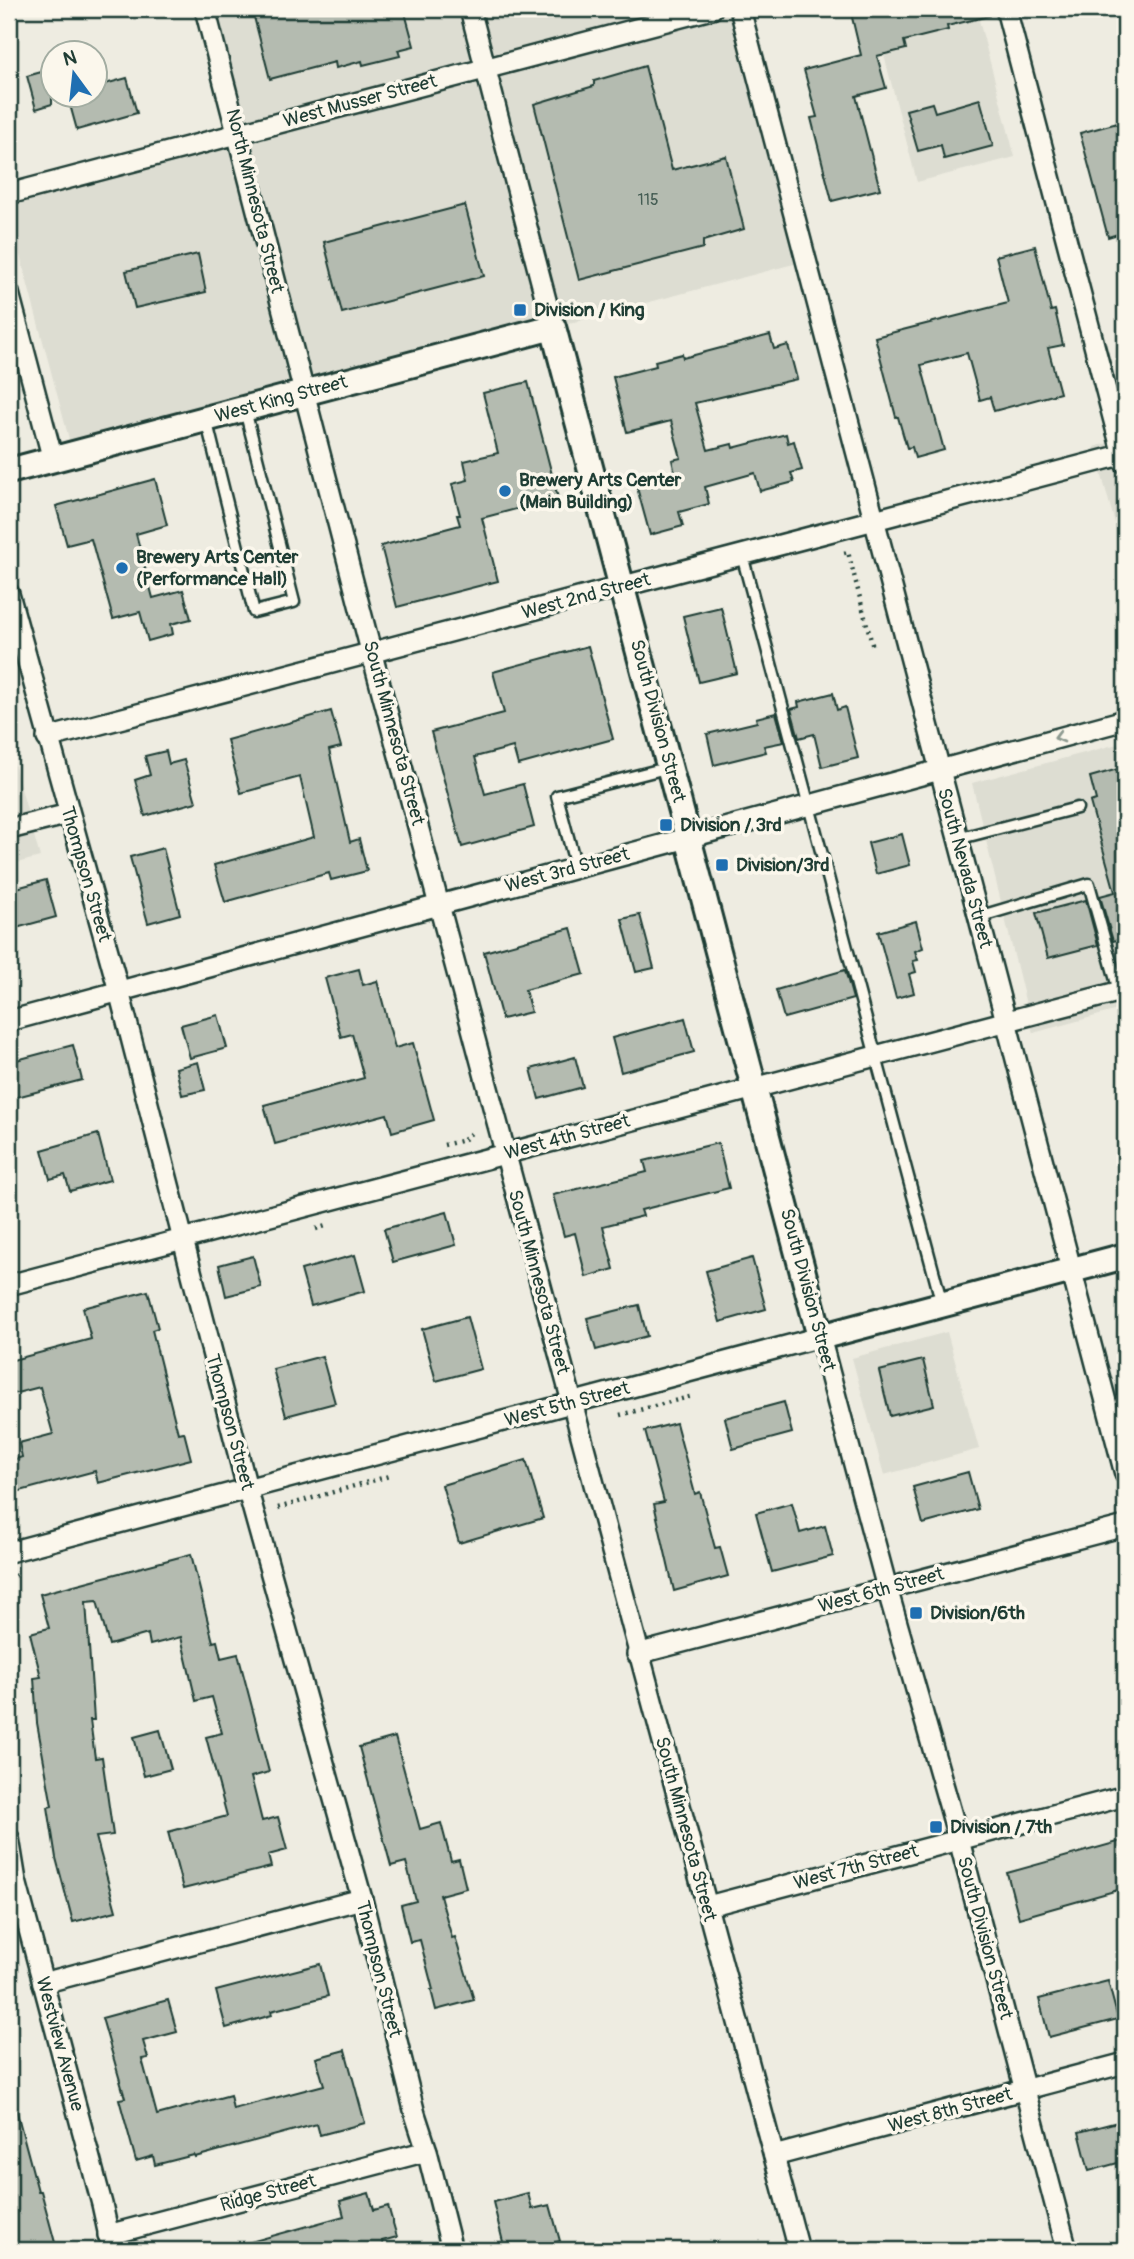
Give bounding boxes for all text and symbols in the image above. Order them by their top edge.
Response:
north arrow [38,38,108,108]
text: N [61,45,79,72]
street label: West Musser Street [281,69,440,133]
street label: North Minnesota Street [220,106,290,296]
house number: 115 [637,190,659,210]
place label: Division / King [534,298,645,322]
marker: Division / King [512,302,528,318]
street label: West King Street [212,370,350,428]
place label: Brewery Arts Center (Main Building) [519,468,681,514]
marker: Brewery Arts Center (Main Building) [497,483,513,499]
place label: Brewery Arts Center (Performance Hall) [136,545,298,591]
marker: Brewery Arts Center (Performance Hall) [114,560,130,576]
street label: West 2nd Street [519,567,653,625]
street label: South Division Street [625,637,691,805]
street label: South Minnesota Street [358,638,430,828]
one-way arrow [1053,729,1065,744]
street label: South Nevada Street [932,785,998,951]
street label: Thompson Street [55,803,117,945]
place label: Division / 3rd [680,813,782,837]
marker: Division / 3rd [658,817,674,833]
street label: West 3rd Street [502,842,632,898]
place label: Division/3rd [736,853,830,877]
marker: Division/3rd [714,857,730,873]
street label: West 4th Street [502,1109,633,1165]
street label: South Minnesota Street [503,1187,575,1377]
street label: South Division Street [775,1206,841,1374]
street label: Thompson Street [200,1351,260,1493]
street label: West 5th Street [502,1376,632,1432]
street label: West 6th Street [816,1562,947,1618]
place label: Division/6th [930,1601,1025,1625]
marker: Division/6th [908,1605,924,1621]
street label: South Minnesota Street [650,1734,722,1924]
place label: Division / 7th [950,1815,1052,1839]
marker: Division / 7th [928,1819,944,1835]
street label: West 7th Street [791,1839,921,1895]
street label: South Division Street [952,1854,1018,2022]
street label: Thompson Street [350,1898,408,2040]
street label: Westview Avenue [30,1974,90,2115]
street label: West 8th Street [885,2082,1015,2138]
street label: Ridge Street [217,2169,319,2217]

